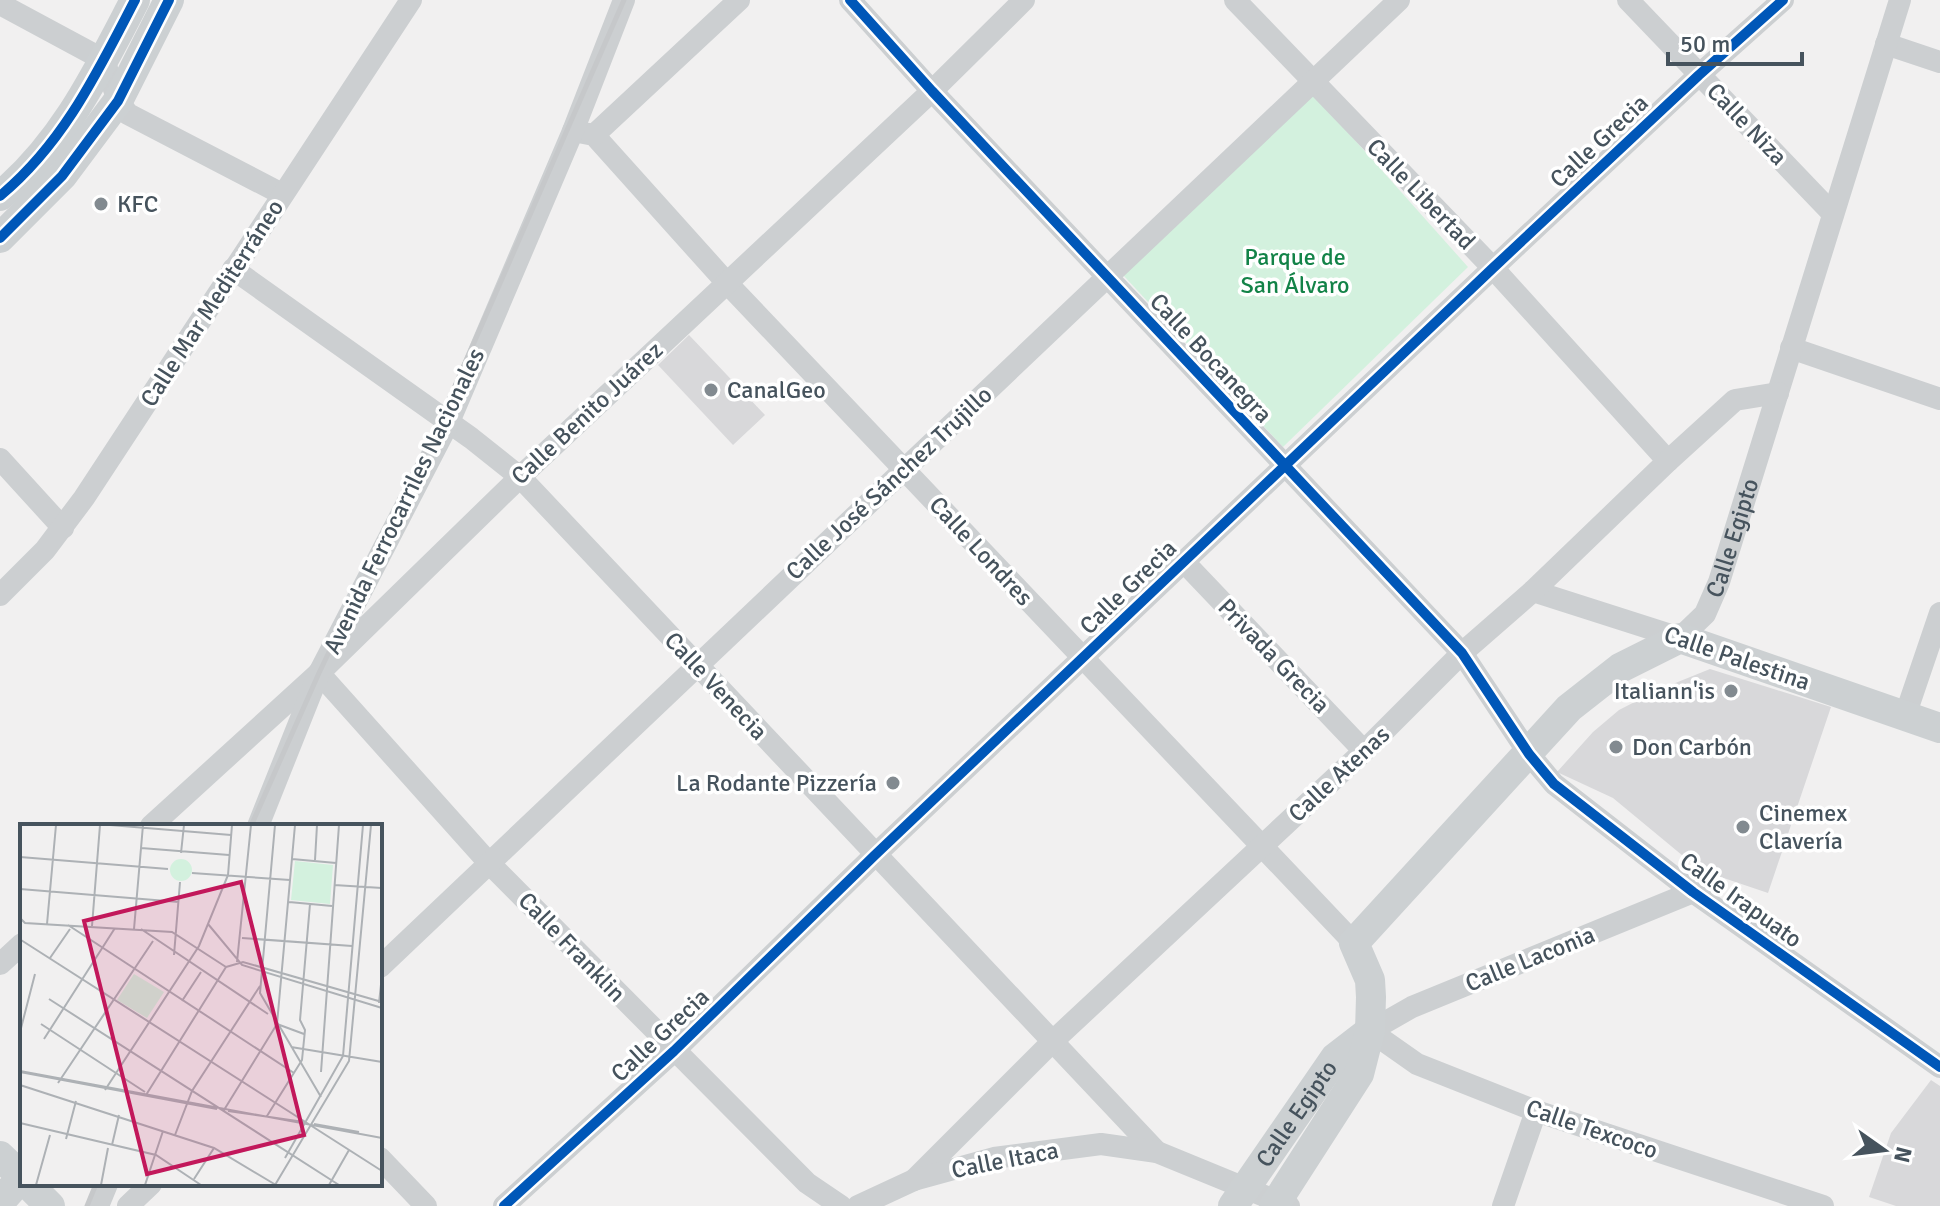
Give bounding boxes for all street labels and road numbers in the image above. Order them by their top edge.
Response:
street label: Calle Niza [1700,77,1794,171]
street label: Calle Grecia [1544,88,1654,194]
street label: Calle Libertad [1360,132,1482,256]
street label: Calle Mar Mediterráneo [134,194,290,412]
street label: Calle Bocanegra [1143,287,1279,429]
street label: Calle Benito Juárez [505,335,669,491]
street label: Avenida Ferrocarriles Nacionales [317,343,491,659]
street label: Calle José Sánchez Trujillo [780,380,998,586]
street label: Calle Egipto [1699,475,1765,602]
street label: Calle Londres [923,490,1039,612]
street label: Calle Grecia [1073,533,1183,641]
street label: Privada Grecia [1212,592,1336,720]
street label: Calle Palestina [1660,619,1814,697]
street label: Calle Venecia [658,626,774,746]
street label: Calle Atenas [1282,720,1396,828]
street label: Calle Irapuato [1674,846,1808,954]
street label: Calle Franklin [512,886,632,1008]
street label: Calle Laconia [1461,919,1599,999]
street label: Calle Grecia [605,982,715,1088]
street label: Calle Egipto [1249,1055,1344,1173]
street label: Calle Texcoco [1522,1092,1662,1166]
street label: Calle Itaca [949,1135,1061,1185]

